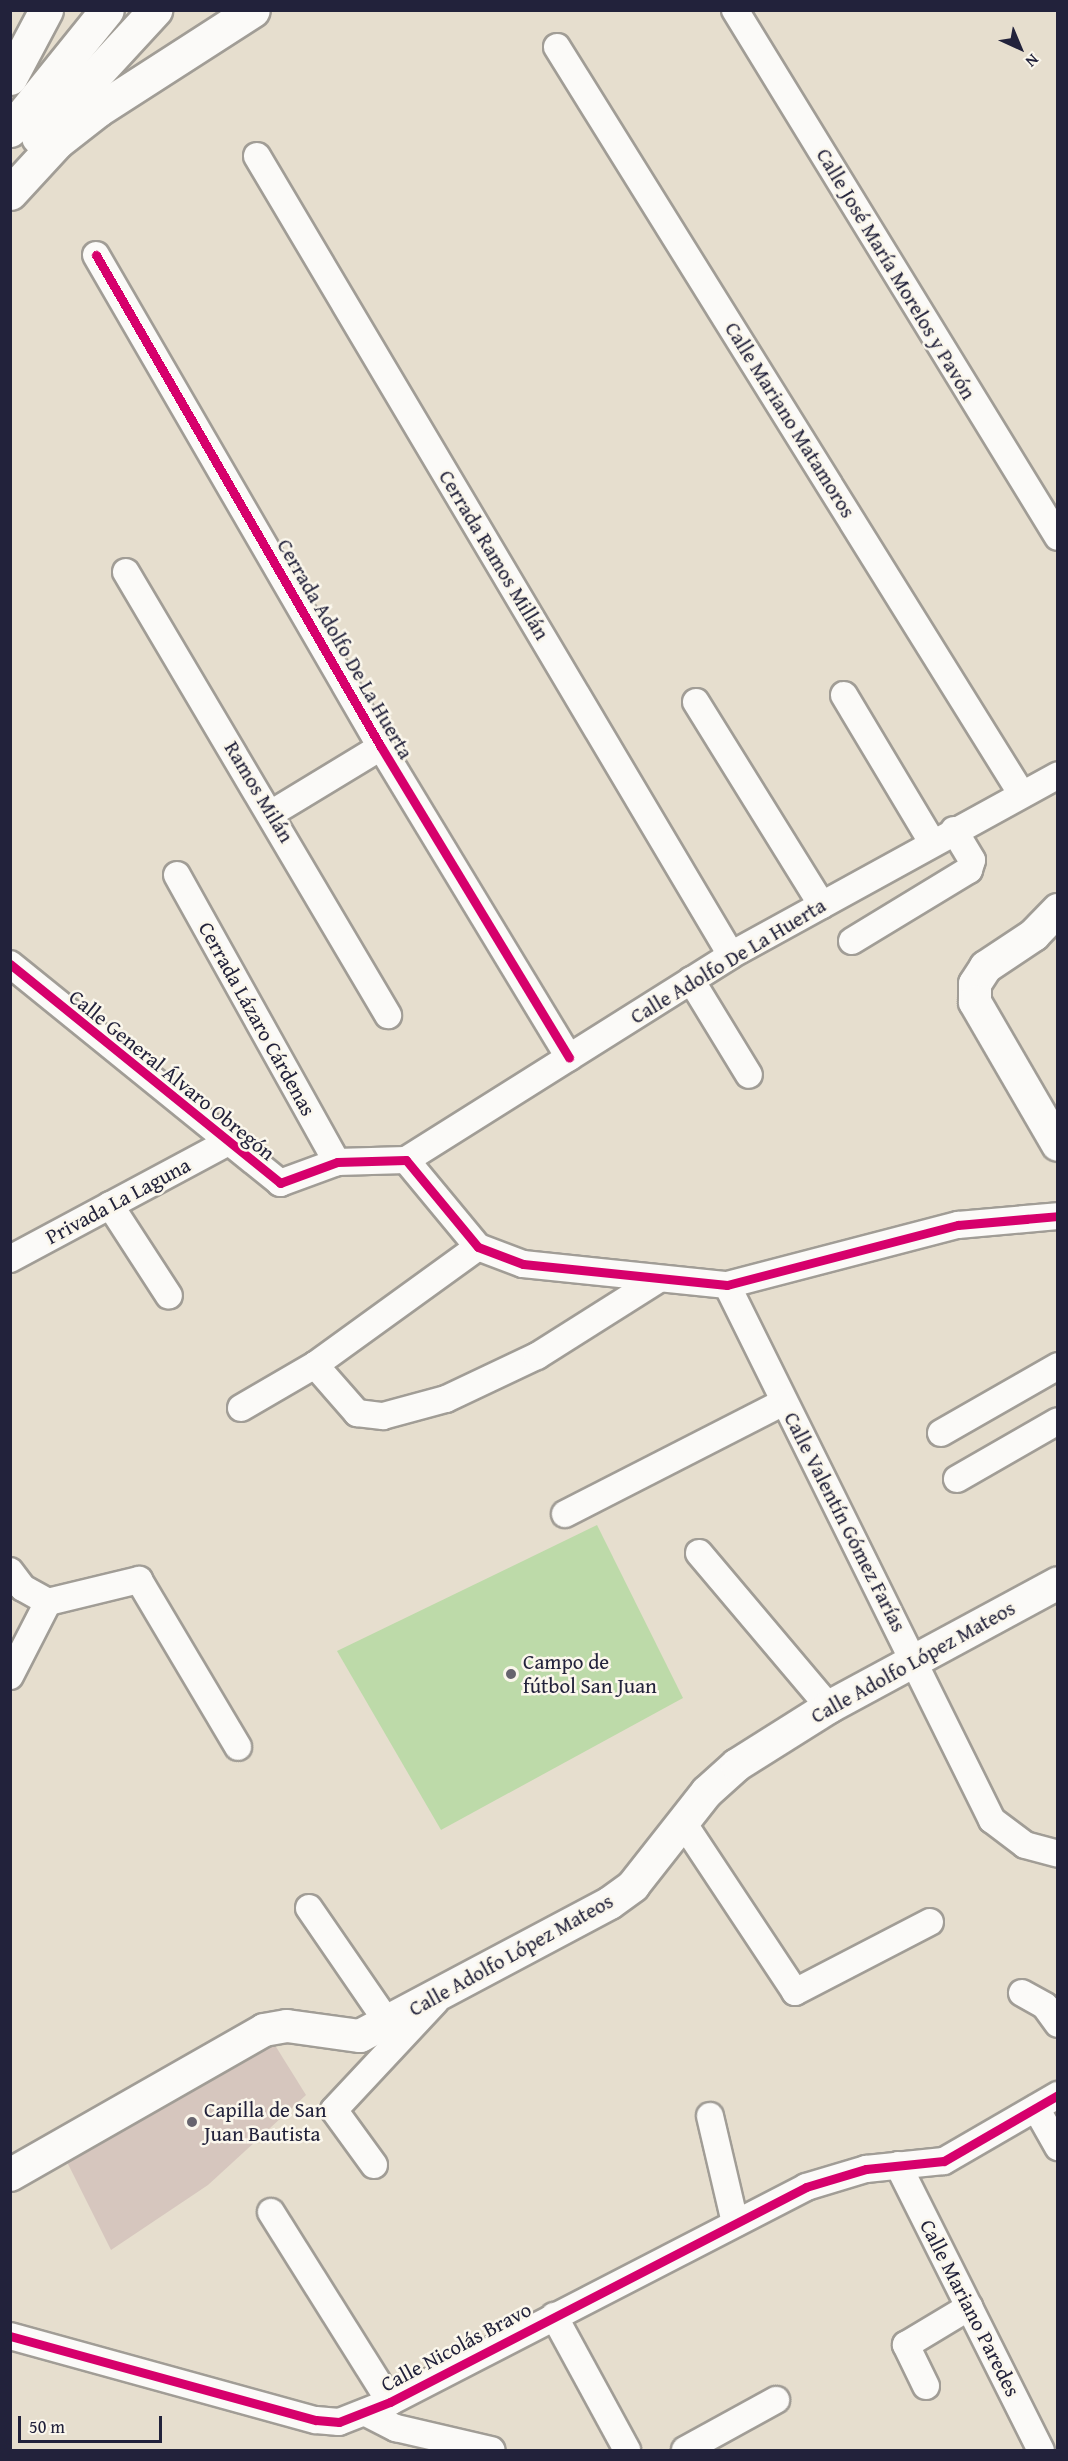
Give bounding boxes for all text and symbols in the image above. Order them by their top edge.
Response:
north arrow [990,18,1050,78]
text: N [1020,49,1045,73]
street label: Calle José María Morelos y Pavón [811,144,981,404]
street label: Calle Mariano Matamoros [719,317,861,523]
street label: Cerrada Ramos Millán [433,466,555,644]
street label: Cerrada Adolfo De La Huerta [272,535,418,763]
street label: Ramos Milán [219,737,299,847]
street label: Calle Adolfo De La Huerta [626,893,830,1029]
street label: Cerrada Lázaro Cárdenas [193,918,321,1120]
street label: Calle General Álvaro Obregón [64,984,280,1166]
street label: Privada La Laguna [41,1152,195,1250]
street label: Calle Valentín Gómez Farías [779,1408,911,1636]
street label: Calle Adolfo López Mateos [806,1595,1020,1729]
place label: Campo de fútbol San Juan [523,1649,657,1699]
marker: Campo de fútbol San Juan [504,1667,518,1681]
street label: Calle Adolfo López Mateos [404,1888,618,2022]
place label: Capilla de San Juan Bautista [204,2097,327,2147]
marker: Capilla de San Juan Bautista [185,2115,199,2129]
street label: Calle Mariano Paredes [914,2215,1026,2401]
street label: Calle Nicolás Bravo [376,2297,536,2397]
scale bar [21,2404,165,2442]
text: 50 m [29,2413,65,2440]

